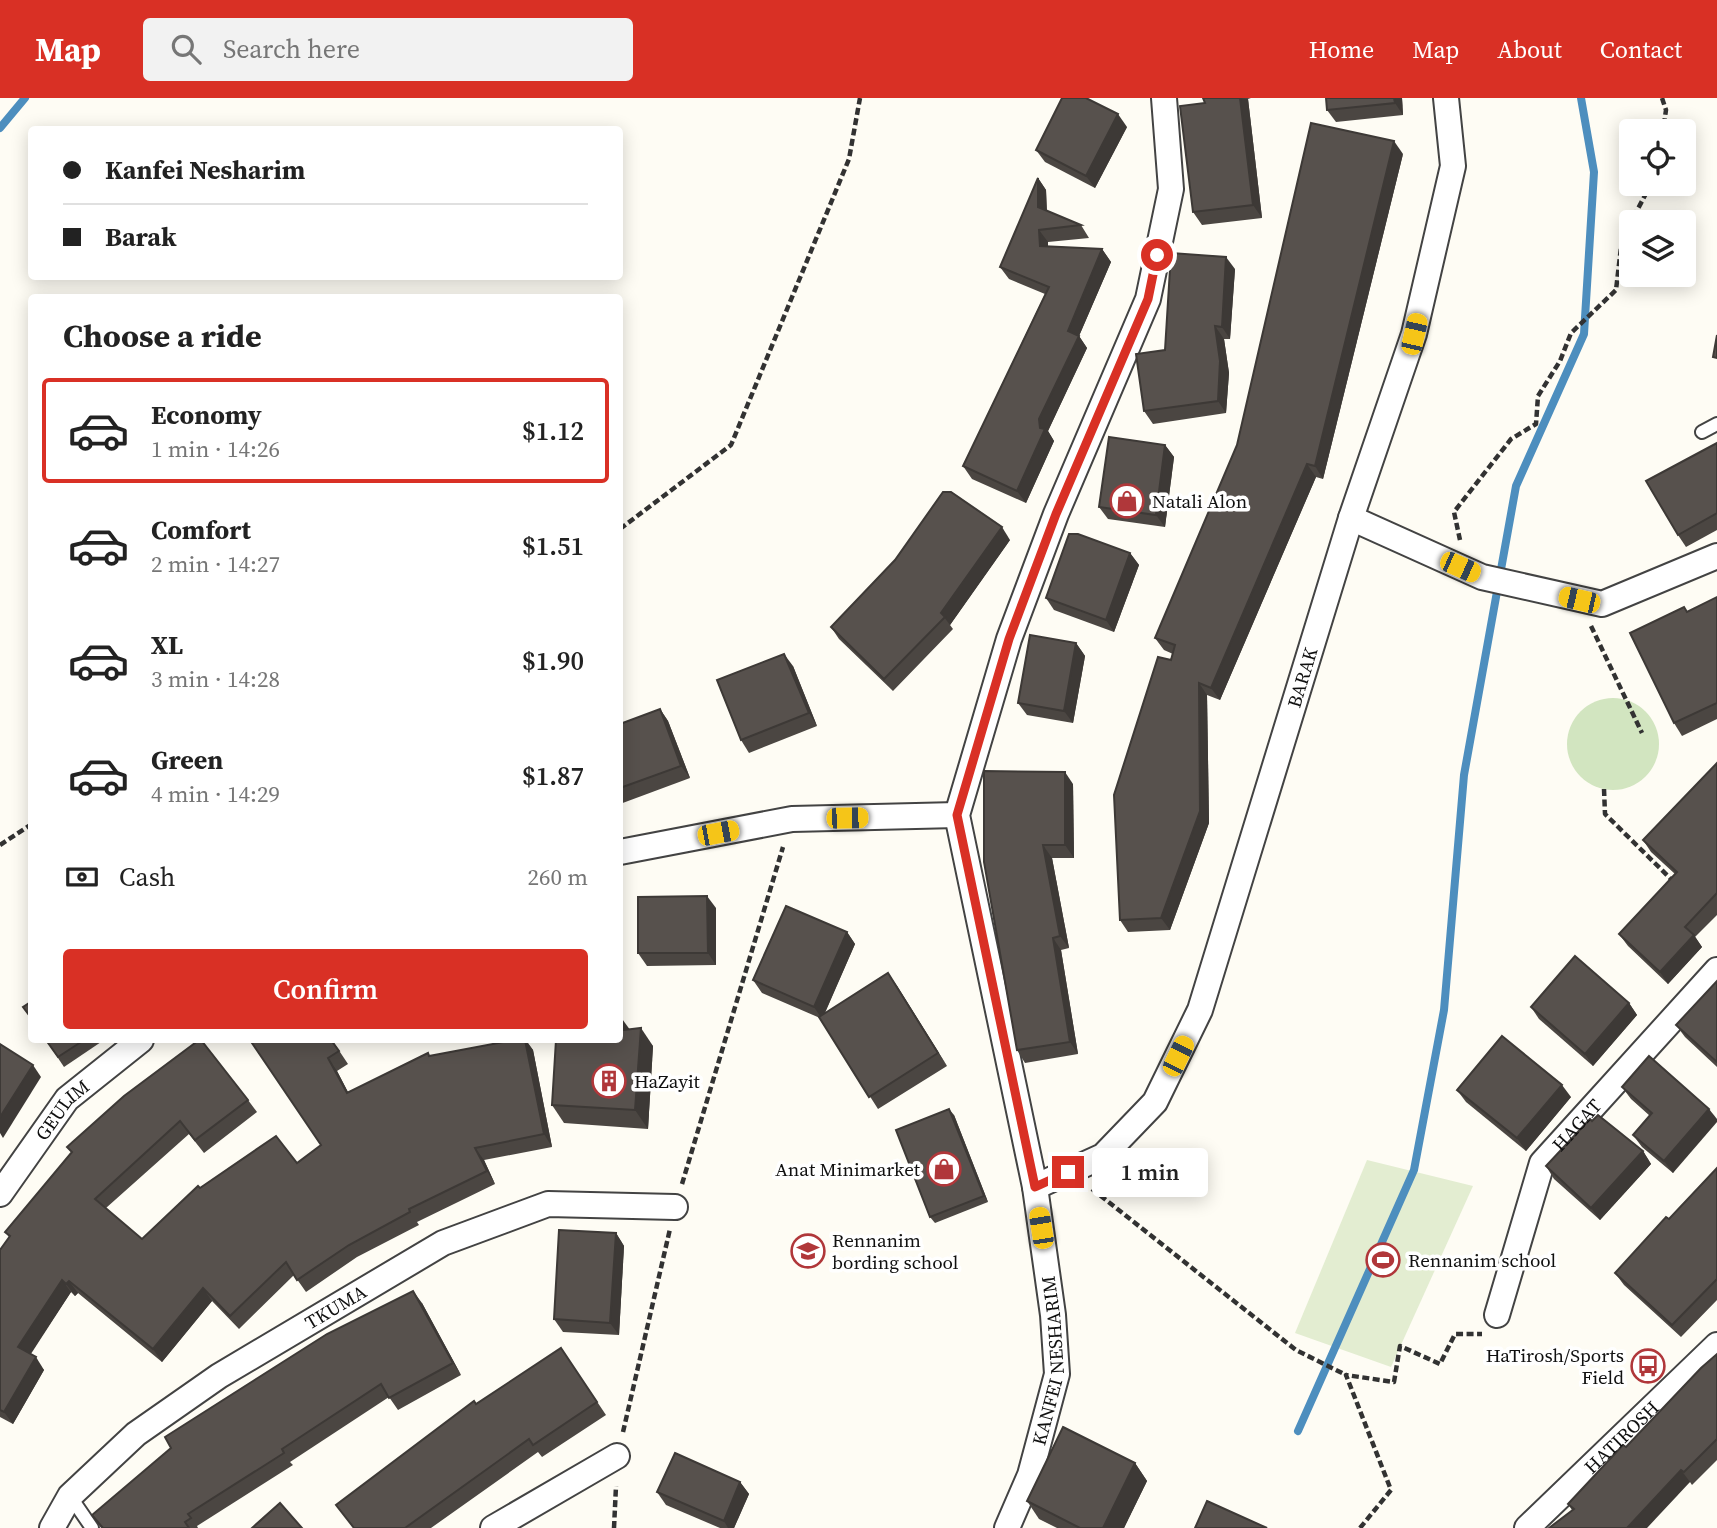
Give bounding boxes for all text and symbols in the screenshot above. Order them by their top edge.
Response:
search box [143,18,633,81]
text: Map [35,27,101,72]
icon: search [167,30,205,68]
text: Search here [223,31,360,67]
text: Home [1309,33,1374,66]
text: Map [1412,33,1459,66]
text: About [1497,33,1562,66]
text: Contact [1600,33,1682,66]
map controls [1619,119,1696,287]
button: locate [1619,119,1696,196]
text: Kanfei Nesharim [105,152,305,188]
button: layers [1619,210,1696,287]
text: Barak [105,219,177,255]
route start [1141,239,1173,271]
car [1400,311,1429,357]
text: Choose a ride [63,314,262,358]
text: Economy [151,397,262,433]
icon: car [67,399,130,462]
text: $1.12 [522,413,584,449]
text: 1 min · 14:26 [151,433,280,465]
shop icon: Natali Alon [1108,482,1146,520]
place label: Natali Alon [1152,488,1247,514]
text: Comfort [151,512,251,548]
icon: car [67,514,130,577]
text: $1.51 [522,528,584,564]
text: 2 min · 14:27 [151,548,280,580]
car [1437,549,1484,585]
car [1557,585,1602,615]
text: XL [151,627,183,663]
icon: car [67,629,130,692]
text: $1.90 [522,643,584,679]
street label: BARAK [1281,644,1324,711]
text: 3 min · 14:28 [151,663,280,695]
text: Green [151,742,223,778]
icon: car [67,744,130,807]
text: $1.87 [522,758,584,794]
text: 4 min · 14:29 [151,778,280,810]
car [826,807,869,829]
car [696,819,741,847]
icon: cash [63,858,101,896]
text: Cash [119,859,175,895]
text: 260 m [527,861,588,893]
button: Confirm [63,949,588,1029]
car [1160,1033,1197,1079]
building icon: HaZayit [590,1062,628,1100]
place label: HaZayit [634,1068,701,1094]
street label: GEULIM [29,1073,95,1145]
street label: HAGAT [1546,1093,1608,1157]
callout: 1 min [1092,1148,1208,1196]
shop icon: Anat Minimarket [925,1150,963,1188]
place label: Anat Minimarket [775,1156,921,1182]
route end [1052,1156,1084,1188]
text: 1 min [1120,1156,1180,1188]
car [1028,1206,1055,1250]
place label: Rennanim bording school [832,1227,959,1275]
school or university icon: Rennanim bording school [789,1232,827,1270]
sports icon: Rennanim school [1364,1241,1402,1279]
place label: Rennanim school [1408,1247,1557,1273]
street label: KANFEI NESHARIM [1026,1274,1070,1448]
street label: TKUMA [300,1278,371,1335]
place label: HaTirosh/Sports Field [1486,1342,1624,1390]
bus stop icon: HaTirosh/Sports Field [1629,1347,1667,1385]
street label: HATIROSH [1578,1395,1665,1479]

